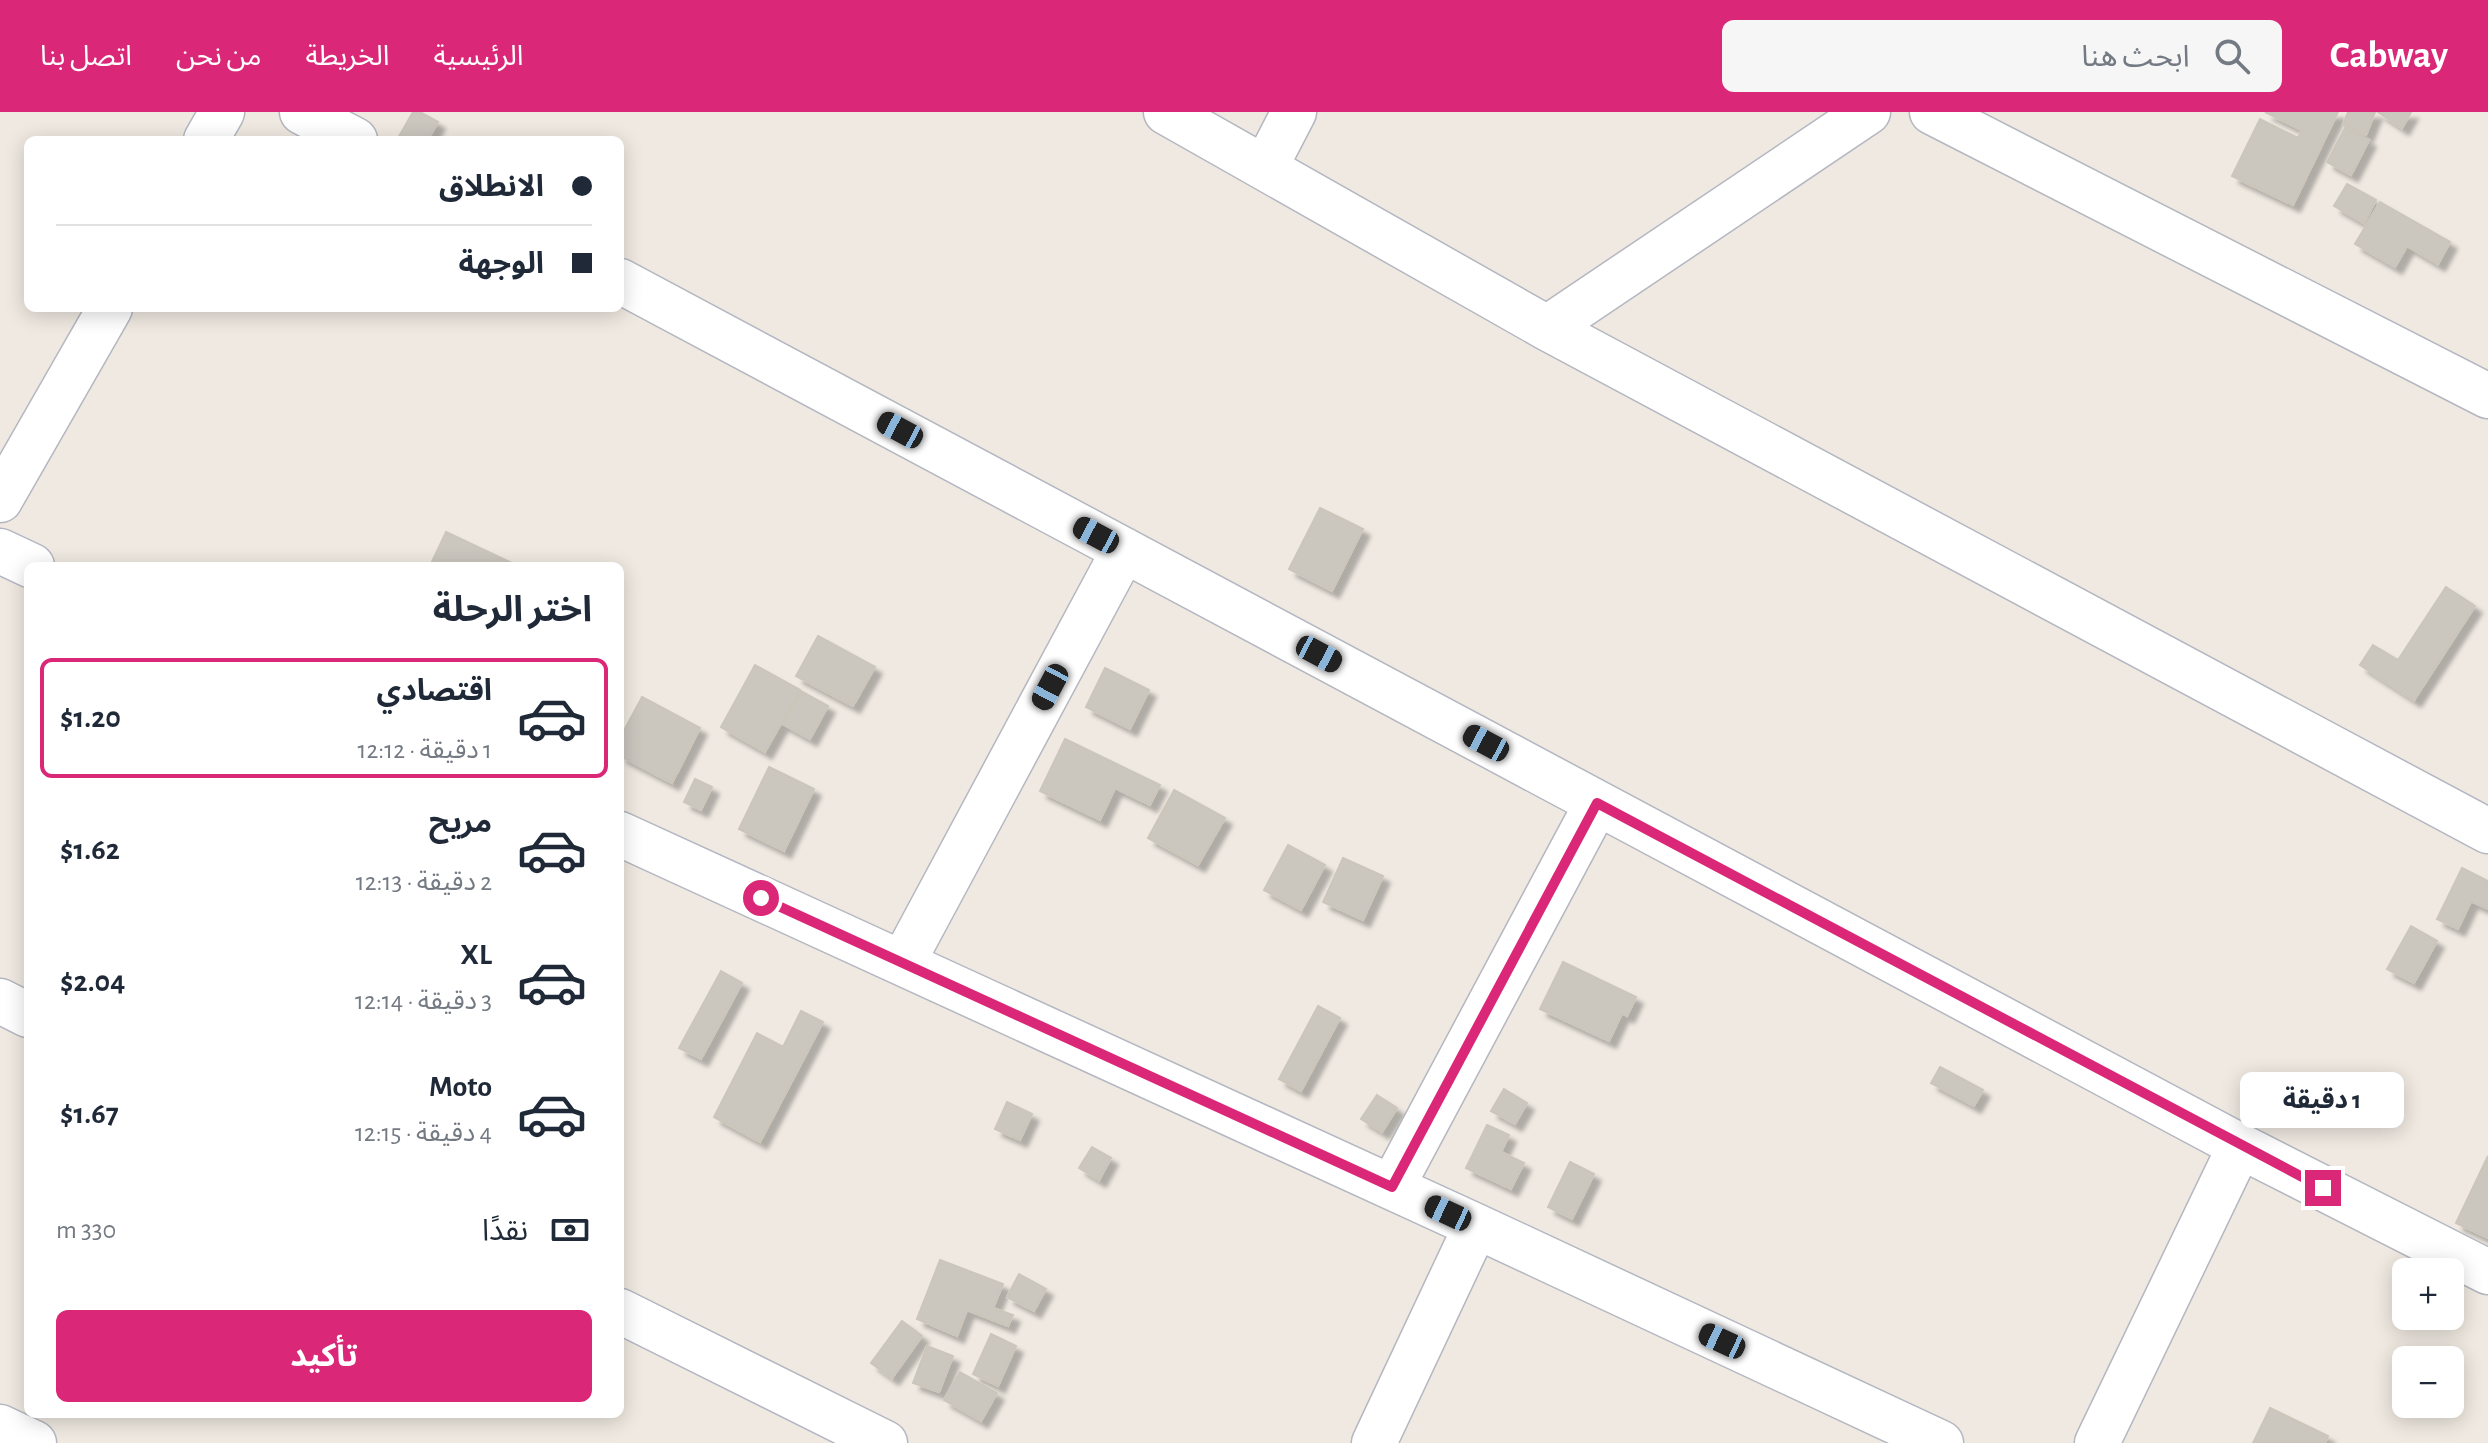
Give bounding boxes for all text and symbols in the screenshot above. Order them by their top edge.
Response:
search box [1722,20,2282,92]
icon: search [2210,34,2254,78]
text: Cabway [2330,37,2448,75]
text: ابحث هنا [2081,42,2190,72]
text: اتصل بنا [40,43,132,71]
text: من نحن [176,43,262,71]
text: الخريطة [306,43,389,71]
text: الرئيسية [433,43,523,71]
text: الانطلاق [439,172,544,202]
text: الوجهة [459,249,544,279]
car [873,408,927,452]
car [1069,513,1123,557]
text: اختر الرحلة [433,592,592,628]
car [1292,632,1346,676]
car [1028,660,1072,714]
text: اقتصادي [377,676,492,706]
icon: car [516,682,588,754]
text: $1.20 [60,703,121,733]
car [1459,721,1513,765]
text: 1 دقيقة · 12:12 [357,737,492,763]
text: مريح [429,808,492,838]
icon: car [516,814,588,886]
text: $1.62 [60,835,120,865]
text: 2 دقيقة · 12:13 [356,869,492,895]
route start [743,880,779,916]
text: XL [460,940,492,970]
icon: car [516,946,588,1018]
text: $2.04 [60,967,125,997]
text: 3 دقيقة · 12:14 [355,988,492,1014]
text: Moto [429,1072,492,1102]
callout: 1 دقيقة [2241,1072,2405,1128]
icon: car [516,1078,588,1150]
text: 1 دقيقة [2283,1087,2361,1113]
text: $1.67 [60,1099,119,1129]
text: 4 دقيقة · 12:15 [355,1120,492,1146]
route end [2305,1170,2341,1206]
car [1421,1192,1475,1234]
icon: cash [548,1208,592,1252]
text: نقدًا [482,1216,528,1246]
text: 330 m [56,1217,116,1243]
map controls [2392,1258,2464,1418]
button: + [2392,1258,2464,1330]
button: تأكيد [56,1310,592,1402]
car [1695,1320,1749,1362]
button: − [2392,1346,2464,1418]

